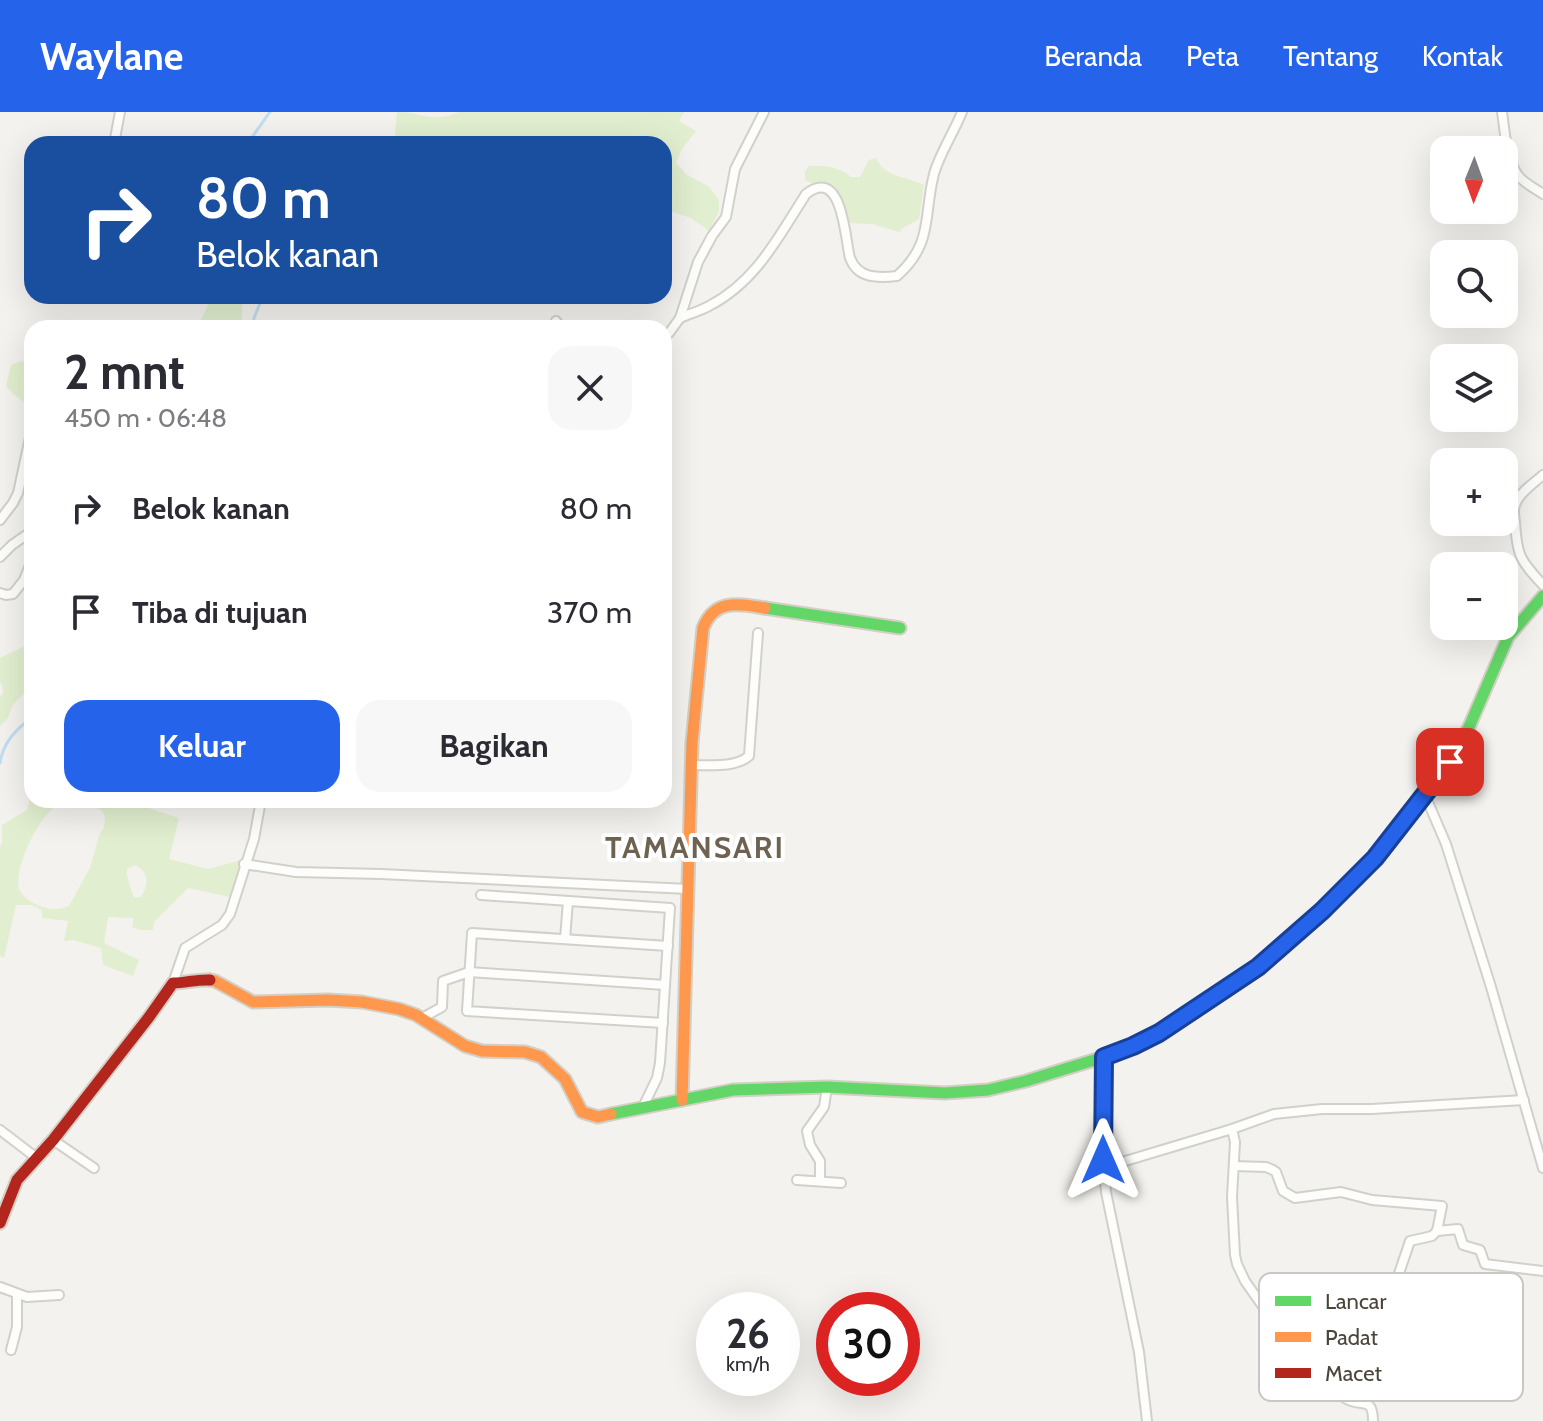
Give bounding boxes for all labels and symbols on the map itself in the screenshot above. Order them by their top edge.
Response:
north arrow [1430,136,1518,224]
pin [1416,728,1484,796]
district label: TAMANSARI [605,829,785,866]
position arrow [1061,1118,1145,1202]
legend [1259,1273,1523,1401]
text: Lancar [1325,1288,1386,1315]
speed limit sign: 30 [816,1292,920,1396]
text: Padat [1325,1324,1378,1351]
text: Macet [1325,1360,1382,1387]

